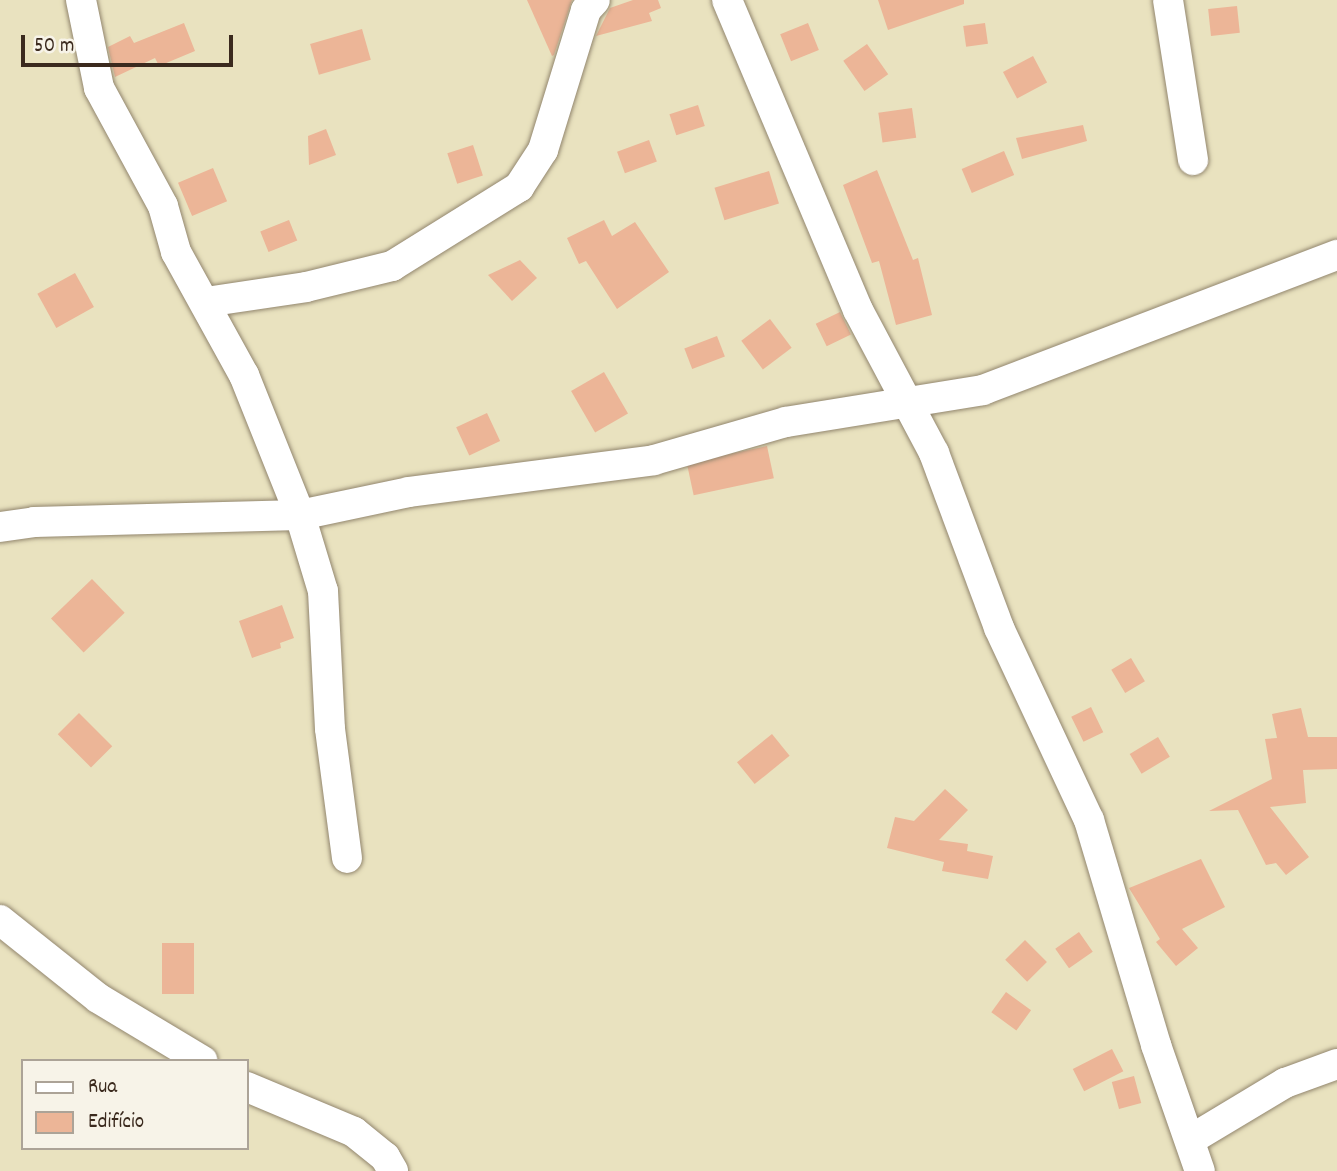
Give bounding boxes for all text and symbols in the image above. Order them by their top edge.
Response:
scale bar [24,21,236,65]
text: 50 m [34,32,74,62]
legend [21,1059,248,1150]
text: Rua [88,1073,117,1103]
text: Edifício [88,1108,144,1138]

